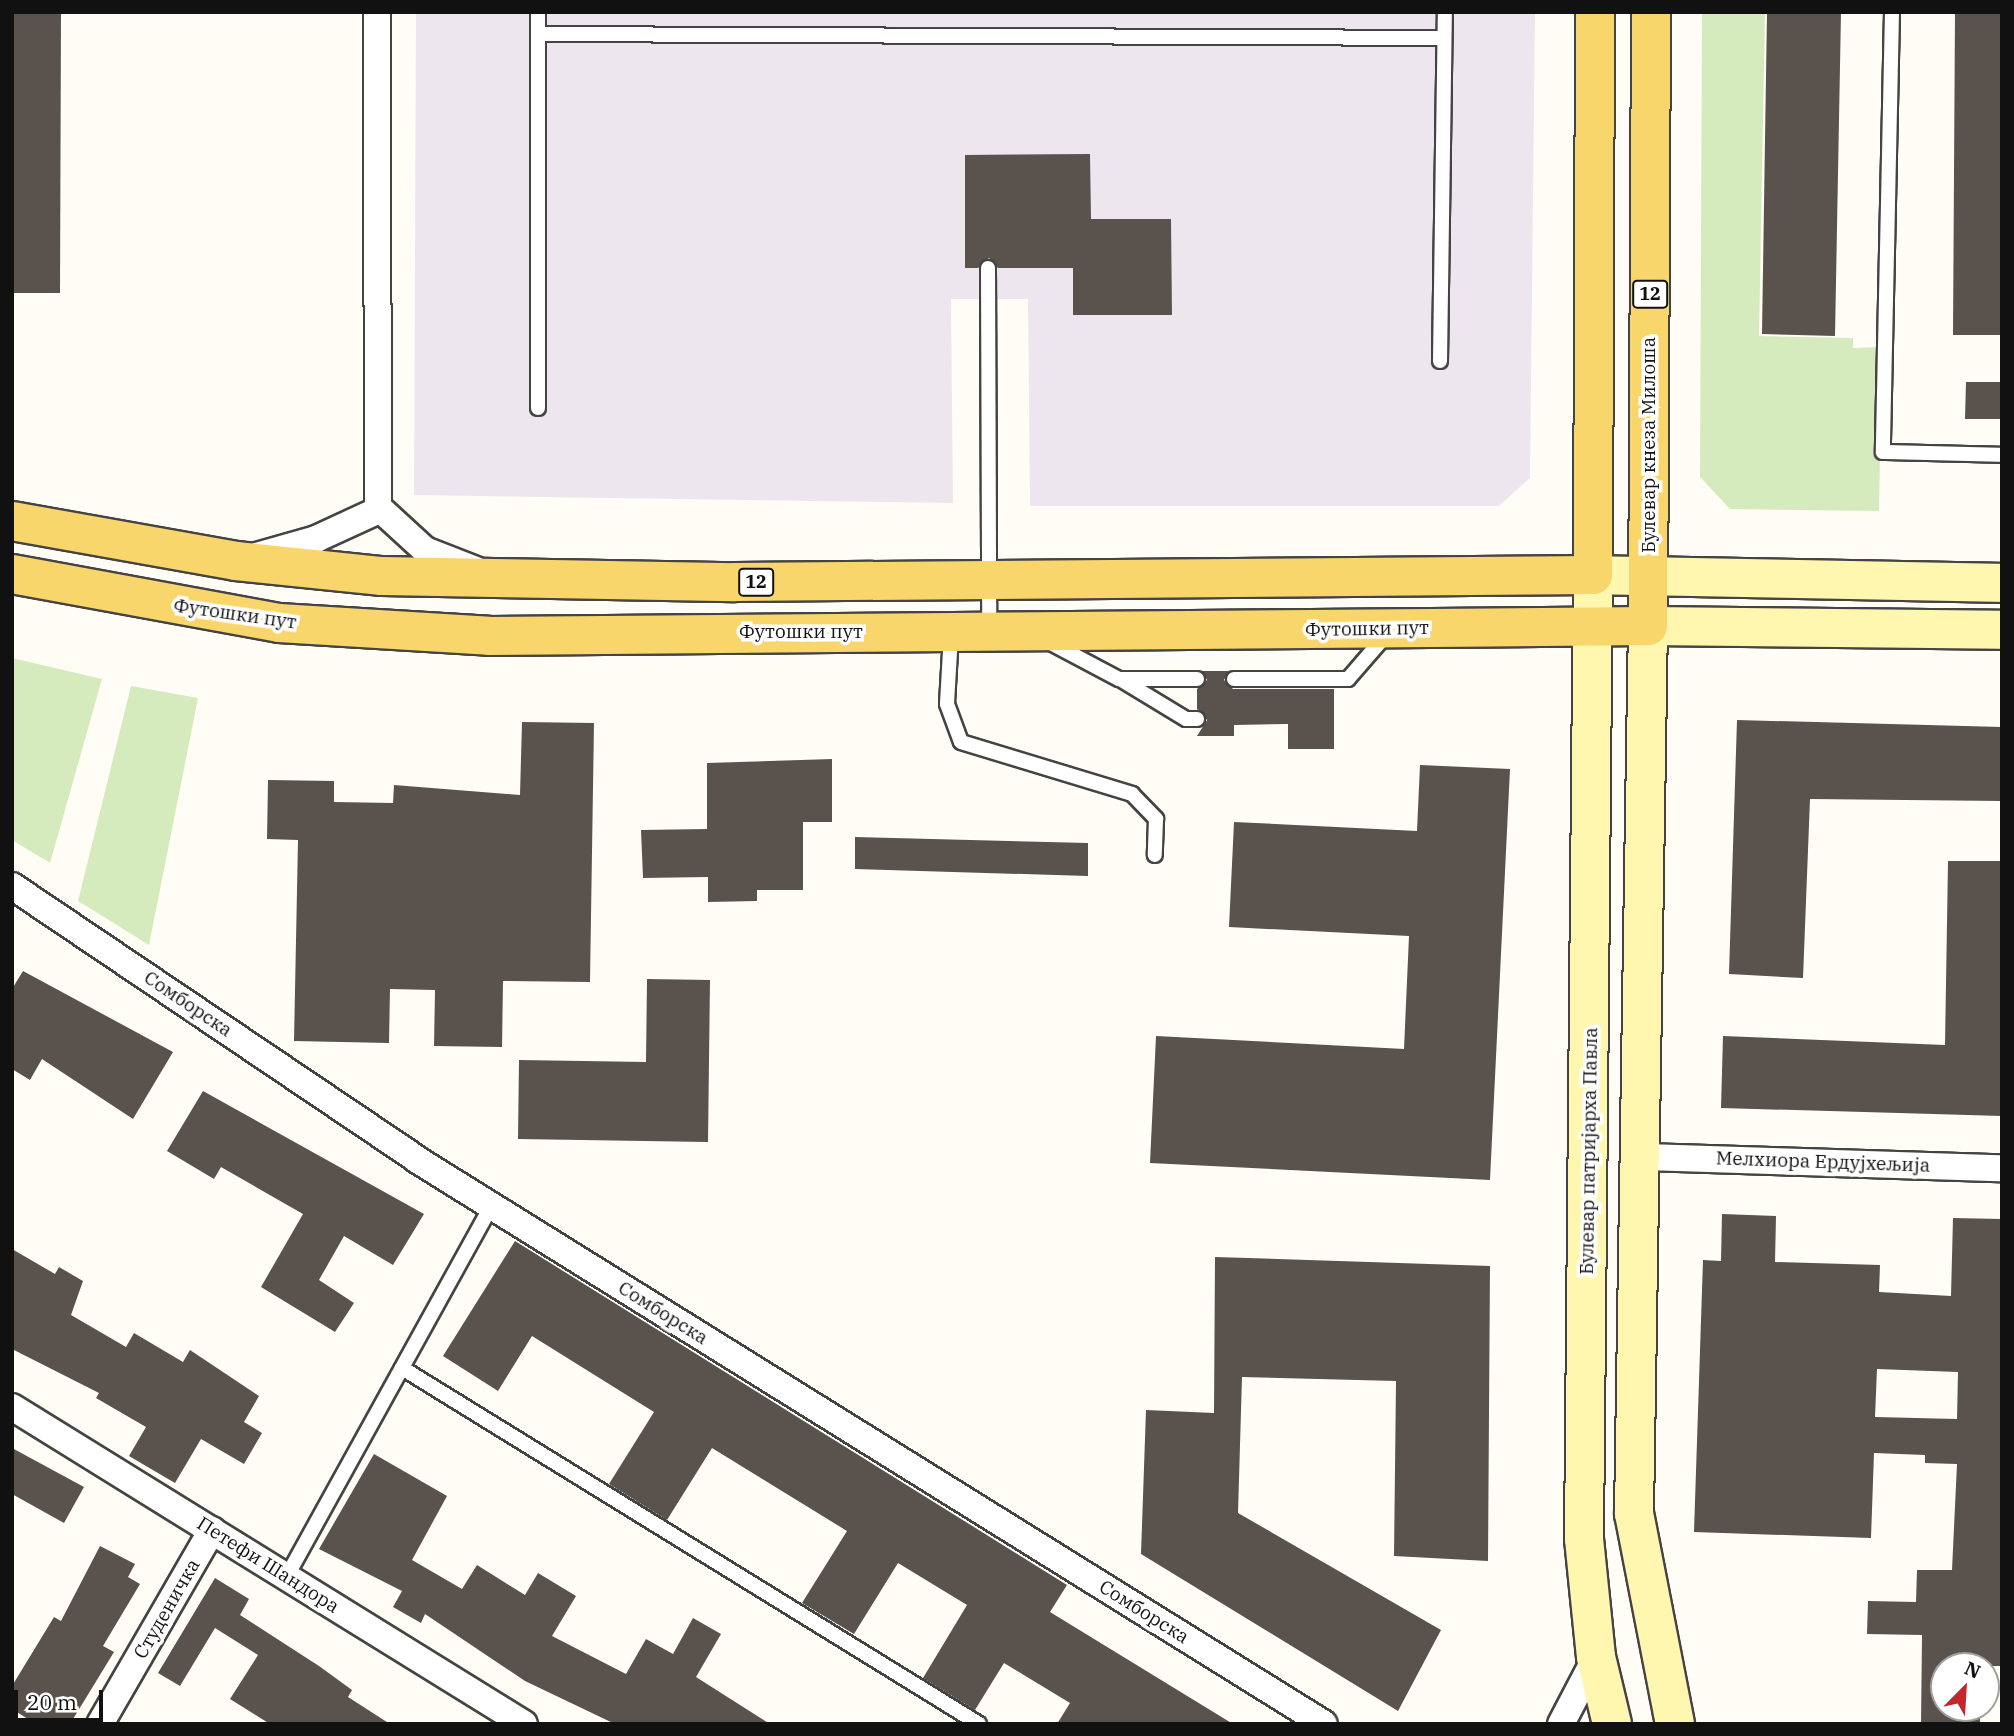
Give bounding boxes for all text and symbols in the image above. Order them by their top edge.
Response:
road number: 12 [1631,280,1669,308]
street label: Булевар кнеза Милоша [1638,337,1660,553]
road number: 12 [737,568,775,596]
street label: Футошки пут [172,594,298,634]
street label: Футошки пут [1305,617,1429,641]
street label: Футошки пут [739,621,863,643]
street label: Сомборска [140,966,236,1042]
street label: Булевар патријарха Павла [1575,1027,1603,1275]
street label: Мелхиора Ердујхељија [1716,1147,1930,1177]
street label: Сомборска [614,1276,712,1350]
street label: Петефи Шандора [193,1512,343,1618]
street label: Студеничка [129,1555,205,1663]
street label: Сомборска [1095,1575,1193,1649]
north arrow [1930,1652,2000,1722]
text: N [1961,1656,1984,1684]
scale bar [18,1676,107,1720]
text: 20 m [27,1688,77,1716]

